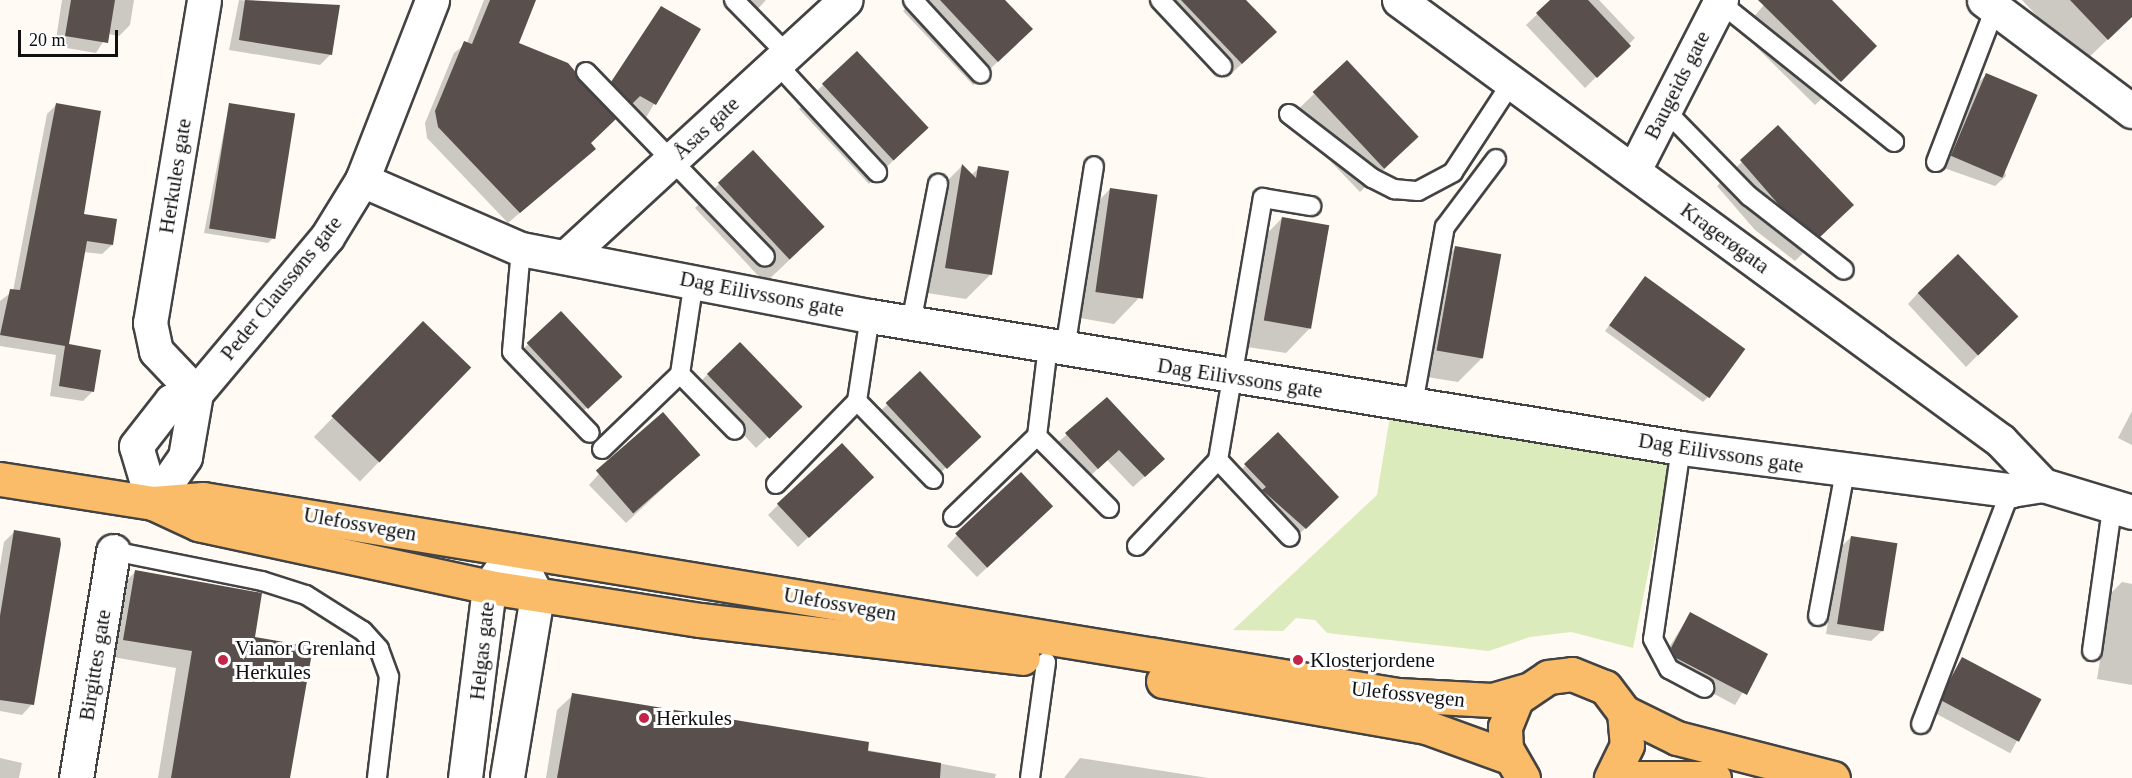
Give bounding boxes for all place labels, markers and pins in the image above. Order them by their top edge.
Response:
place label: Vianor Grenland Herkules [235,635,375,685]
place label: Klosterjordene [1310,647,1435,673]
marker: Vianor Grenland Herkules [216,653,230,667]
marker: Klosterjordene [1291,653,1305,667]
place label: Herkules [656,705,732,731]
marker: Herkules [637,711,651,725]

